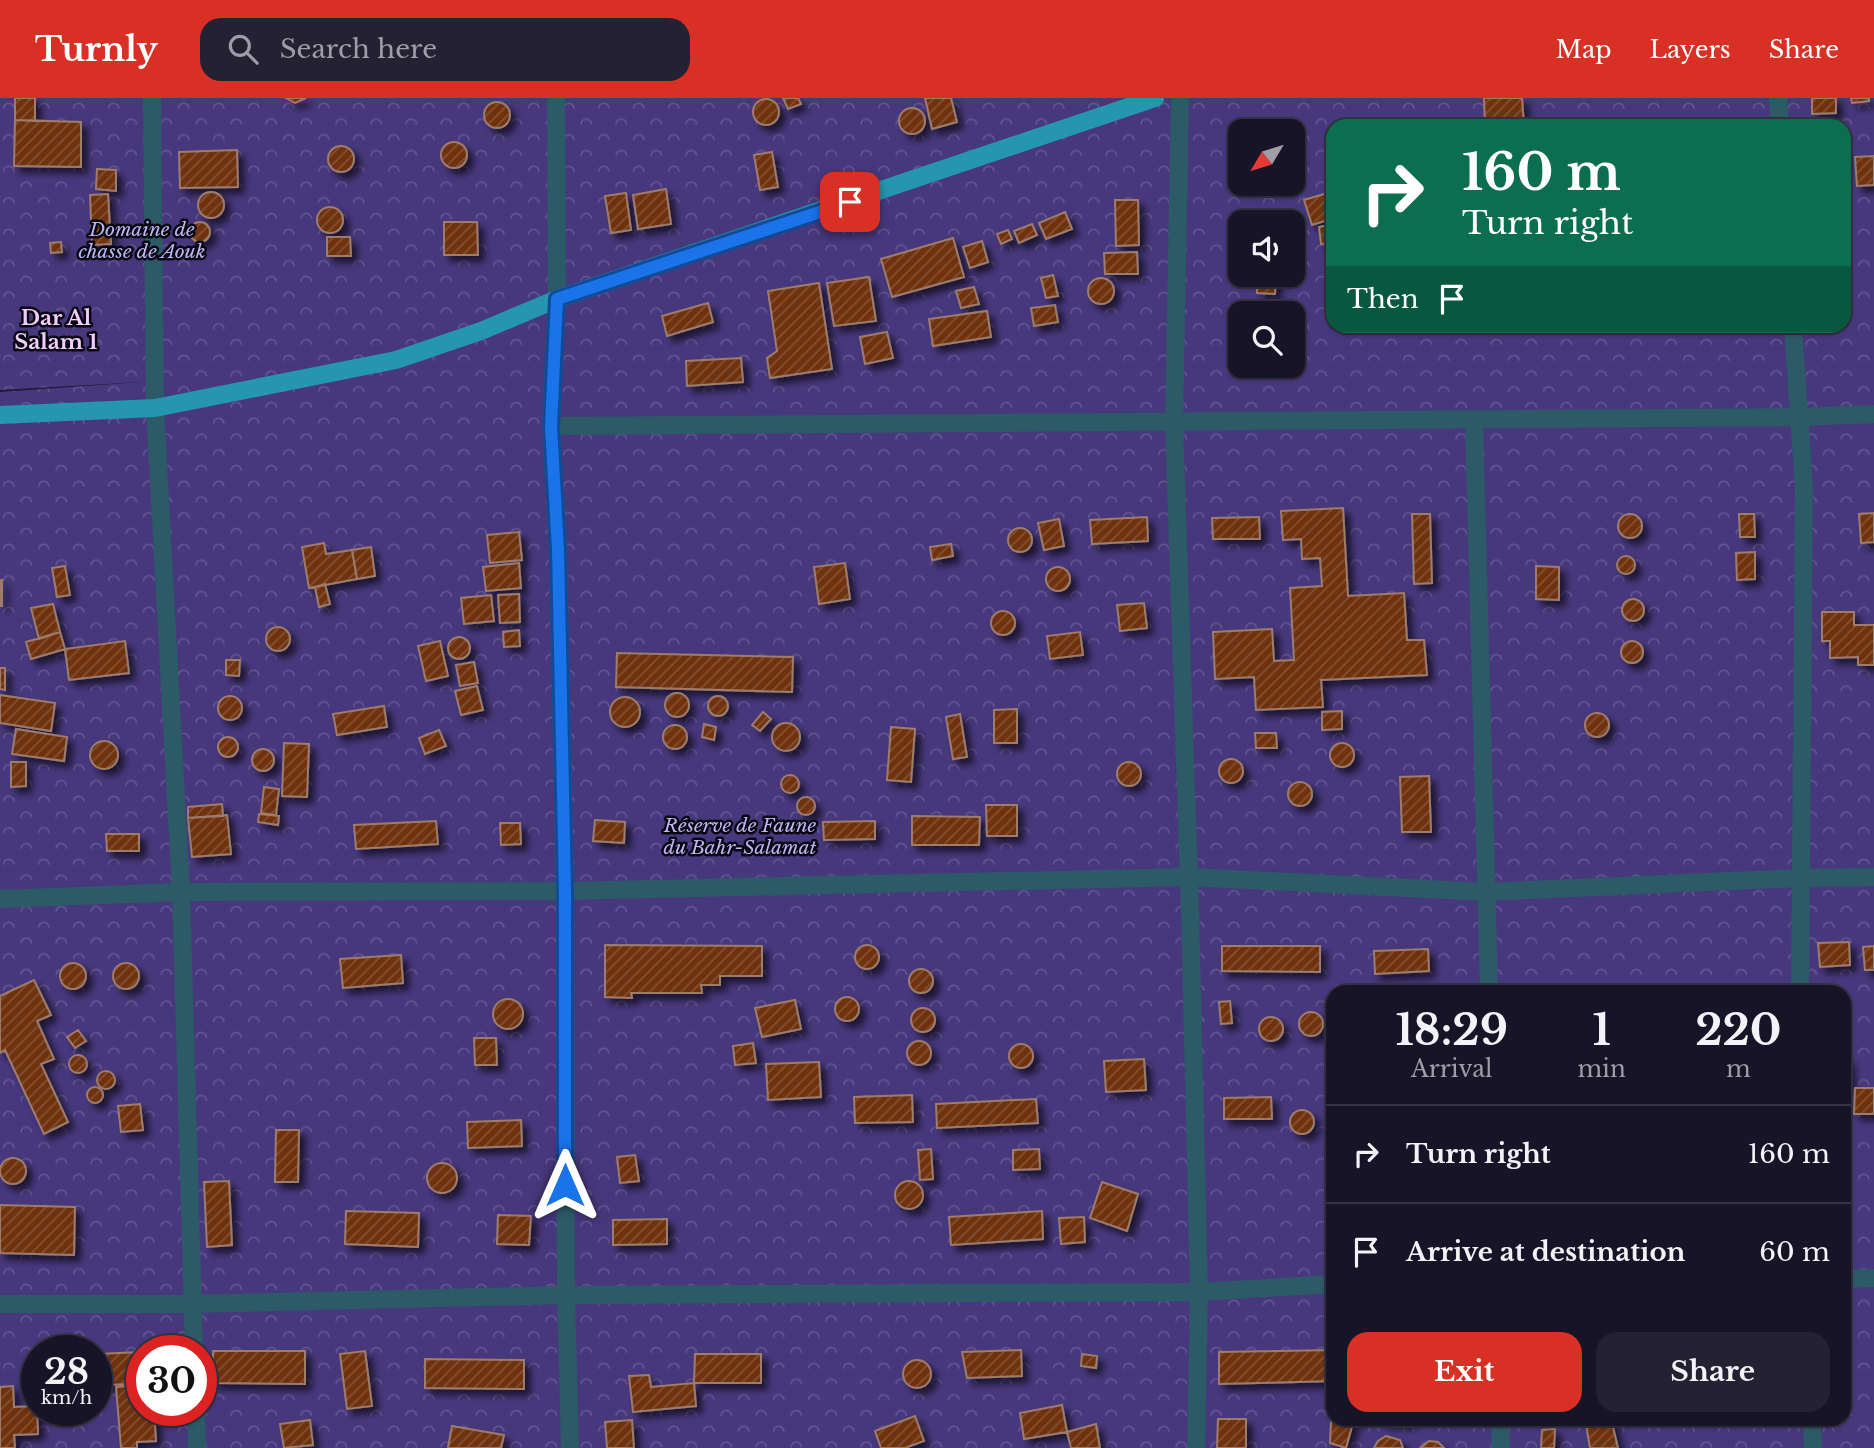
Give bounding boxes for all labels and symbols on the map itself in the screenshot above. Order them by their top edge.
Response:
north arrow [1228,119,1306,196]
pin [820,172,880,232]
park label: Domaine de chasse de Aouk [78,218,206,263]
district label: Dar Al Salam 1 [14,305,98,355]
park label: Réserve de Faune du Bahr-Salamat [663,814,817,859]
position arrow [528,1148,602,1222]
speed limit sign: 30 [126,1335,217,1426]

